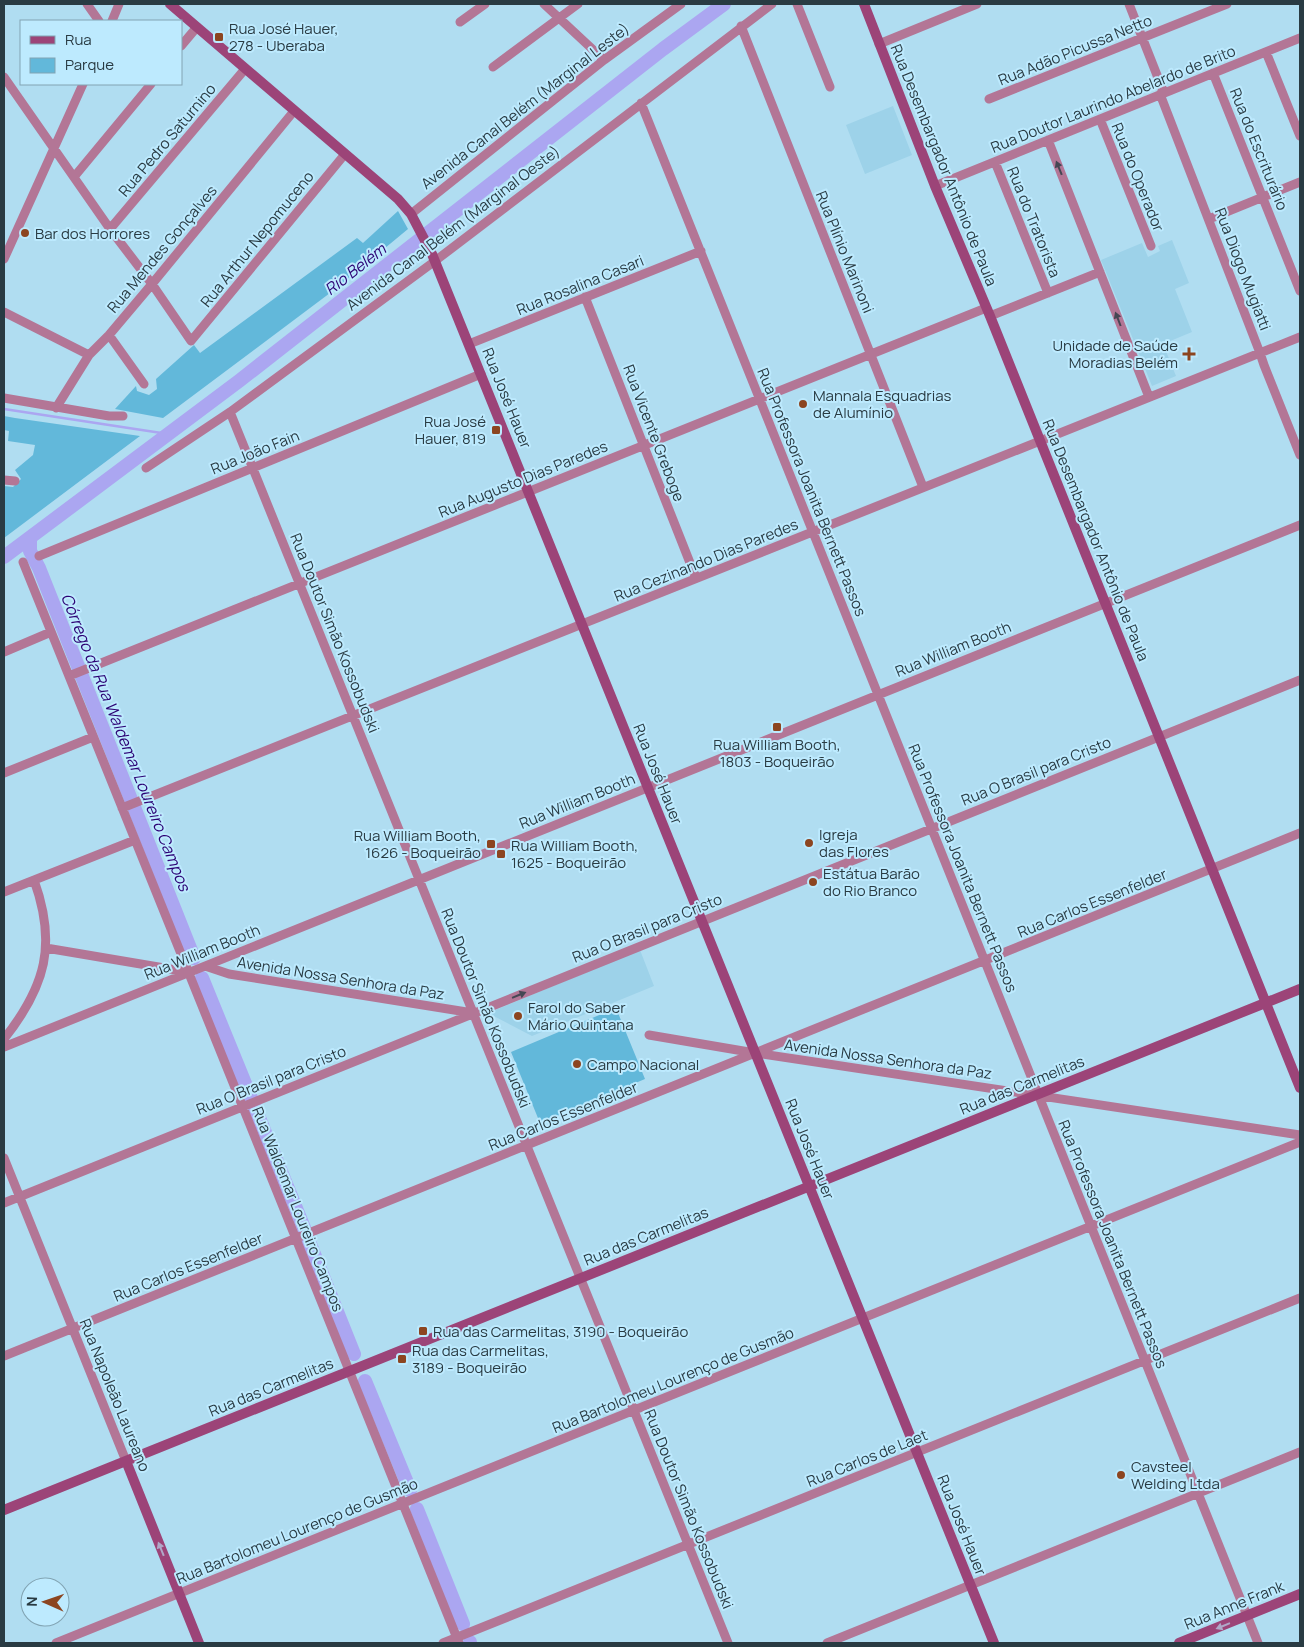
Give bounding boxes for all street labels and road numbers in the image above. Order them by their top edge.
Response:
street label: Rua Adão Picussa Netto [995,9,1155,90]
street label: Avenida Canal Belém (Marginal Leste) [416,18,634,194]
street label: Rua Doutor Laurindo Abelardo de Brito [987,40,1239,158]
street label: Rua Desembargador Antônio de Paula [886,41,1002,289]
street label: Rua Pedro Saturnino [113,79,221,201]
street label: Rua do Escriturário [1225,85,1293,213]
street label: Rua do Operador [1107,119,1170,235]
street label: Avenida Canal Belém (Marginal Oeste) [342,141,564,315]
street label: Rua do Tratorista [1002,163,1066,281]
street label: Rua Arthur Nepomuceno [196,166,319,311]
street label: Rua Mendes Gonçalves [102,181,222,317]
street label: Rua Plínio Marinoni [811,188,879,316]
street label: Rua Diogo Mugiatti [1210,205,1276,333]
street label: Rua Rosalina Casari [513,250,647,320]
street label: Rua José Hauer [477,345,537,452]
street label: Rua Vicente Greboge [618,362,690,505]
street label: Rua Professora Joanita Bernett Passos [752,365,872,619]
street label: Rua Desembargador Antônio de Paula [1038,416,1154,664]
street label: Rua João Fain [208,425,302,479]
street label: Rua Augusto Dias Paredes [435,435,611,523]
street label: Rua Cezinando Dias Paredes [611,513,801,607]
street label: Rua Doutor Simão Kossobudski [285,530,385,736]
street label: Rua William Booth [892,616,1014,682]
street label: Rua José Hauer [628,721,688,828]
street label: Rua O Brasil para Cristo [958,731,1114,811]
street label: Rua Professora Joanita Bernett Passos [903,741,1023,995]
street label: Rua William Booth [516,768,638,834]
street label: Rua Carlos Essenfelder [1014,863,1170,943]
street label: Rua O Brasil para Cristo [569,888,725,968]
street label: Rua Doutor Simão Kossobudski [436,905,536,1111]
street label: Rua William Booth [141,919,263,985]
street label: Avenida Nossa Senhora da Paz [236,951,446,1005]
street label: Avenida Nossa Senhora da Paz [783,1034,993,1084]
street label: Rua O Brasil para Cristo [193,1040,349,1120]
street label: Rua das Carmelitas [956,1050,1088,1120]
street label: Rua Carlos Essenfelder [485,1076,641,1156]
street label: Rua José Hauer [780,1096,840,1203]
street label: Rua Waldemar Loureiro Campos [247,1103,349,1315]
street label: Rua Professora Joanita Bernett Passos [1053,1117,1173,1371]
street label: Rua das Carmelitas [580,1201,712,1271]
street label: Rua Carlos Essenfelder [110,1227,266,1307]
street label: Rua Napoleão Laureano [75,1315,155,1475]
street label: Rua Bartolomeu Lourenço de Gusmão [549,1322,797,1438]
street label: Rua das Carmelitas [205,1352,337,1422]
street label: Rua Doutor Simão Kossobudski [639,1406,739,1612]
street label: Rua Carlos de Laet [803,1424,931,1492]
street label: Rua José Hauer [932,1472,992,1579]
street label: Rua Bartolomeu Lourenço de Gusmão [173,1473,421,1589]
street label: Rua Anne Frank [1181,1575,1288,1635]

